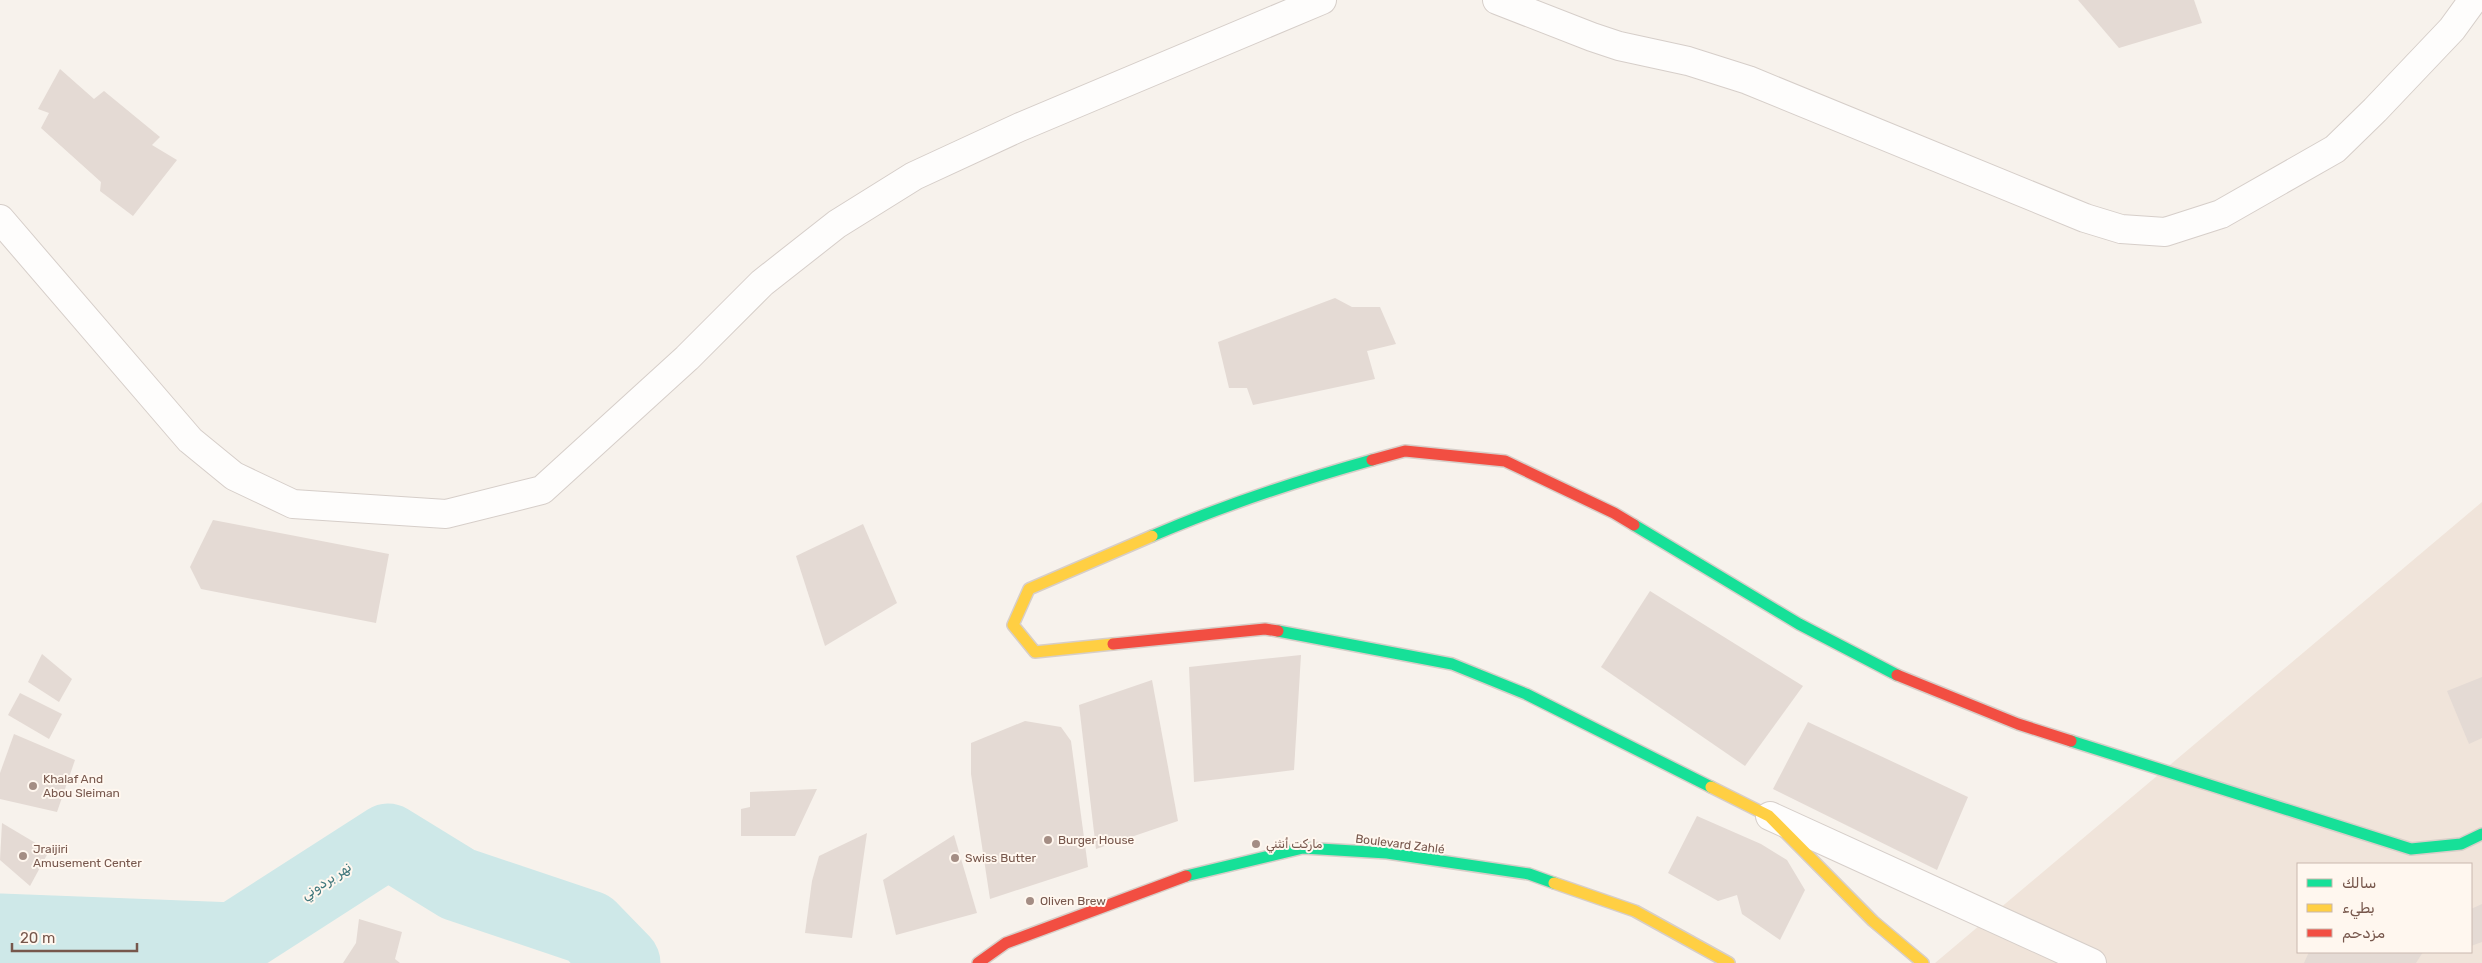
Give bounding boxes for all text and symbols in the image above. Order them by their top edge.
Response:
place label: Khalaf And Abou Sleiman [43,772,120,800]
marker: Khalaf And Abou Sleiman [27,780,39,792]
street label: Boulevard Zahlé [1355,832,1446,856]
place label: Burger House [1058,833,1135,847]
marker: Burger House [1042,834,1054,846]
place label: ماركت أنثني [1266,837,1323,853]
marker: ماركت أنثني [1250,838,1262,850]
place label: Jraijiri Amusement Center [33,842,142,870]
marker: Jraijiri Amusement Center [17,850,29,862]
place label: Swiss Butter [965,851,1037,865]
marker: Swiss Butter [949,852,961,864]
water label: نهر بردوني [298,858,356,905]
legend [2297,863,2472,953]
text: سالك [2342,874,2377,892]
place label: Oliven Brew [1040,894,1106,908]
marker: Oliven Brew [1024,895,1036,907]
text: بطيء [2342,899,2375,920]
scale bar [12,920,138,952]
text: مزدحم [2342,924,2385,943]
text: 20 m [20,929,55,947]

